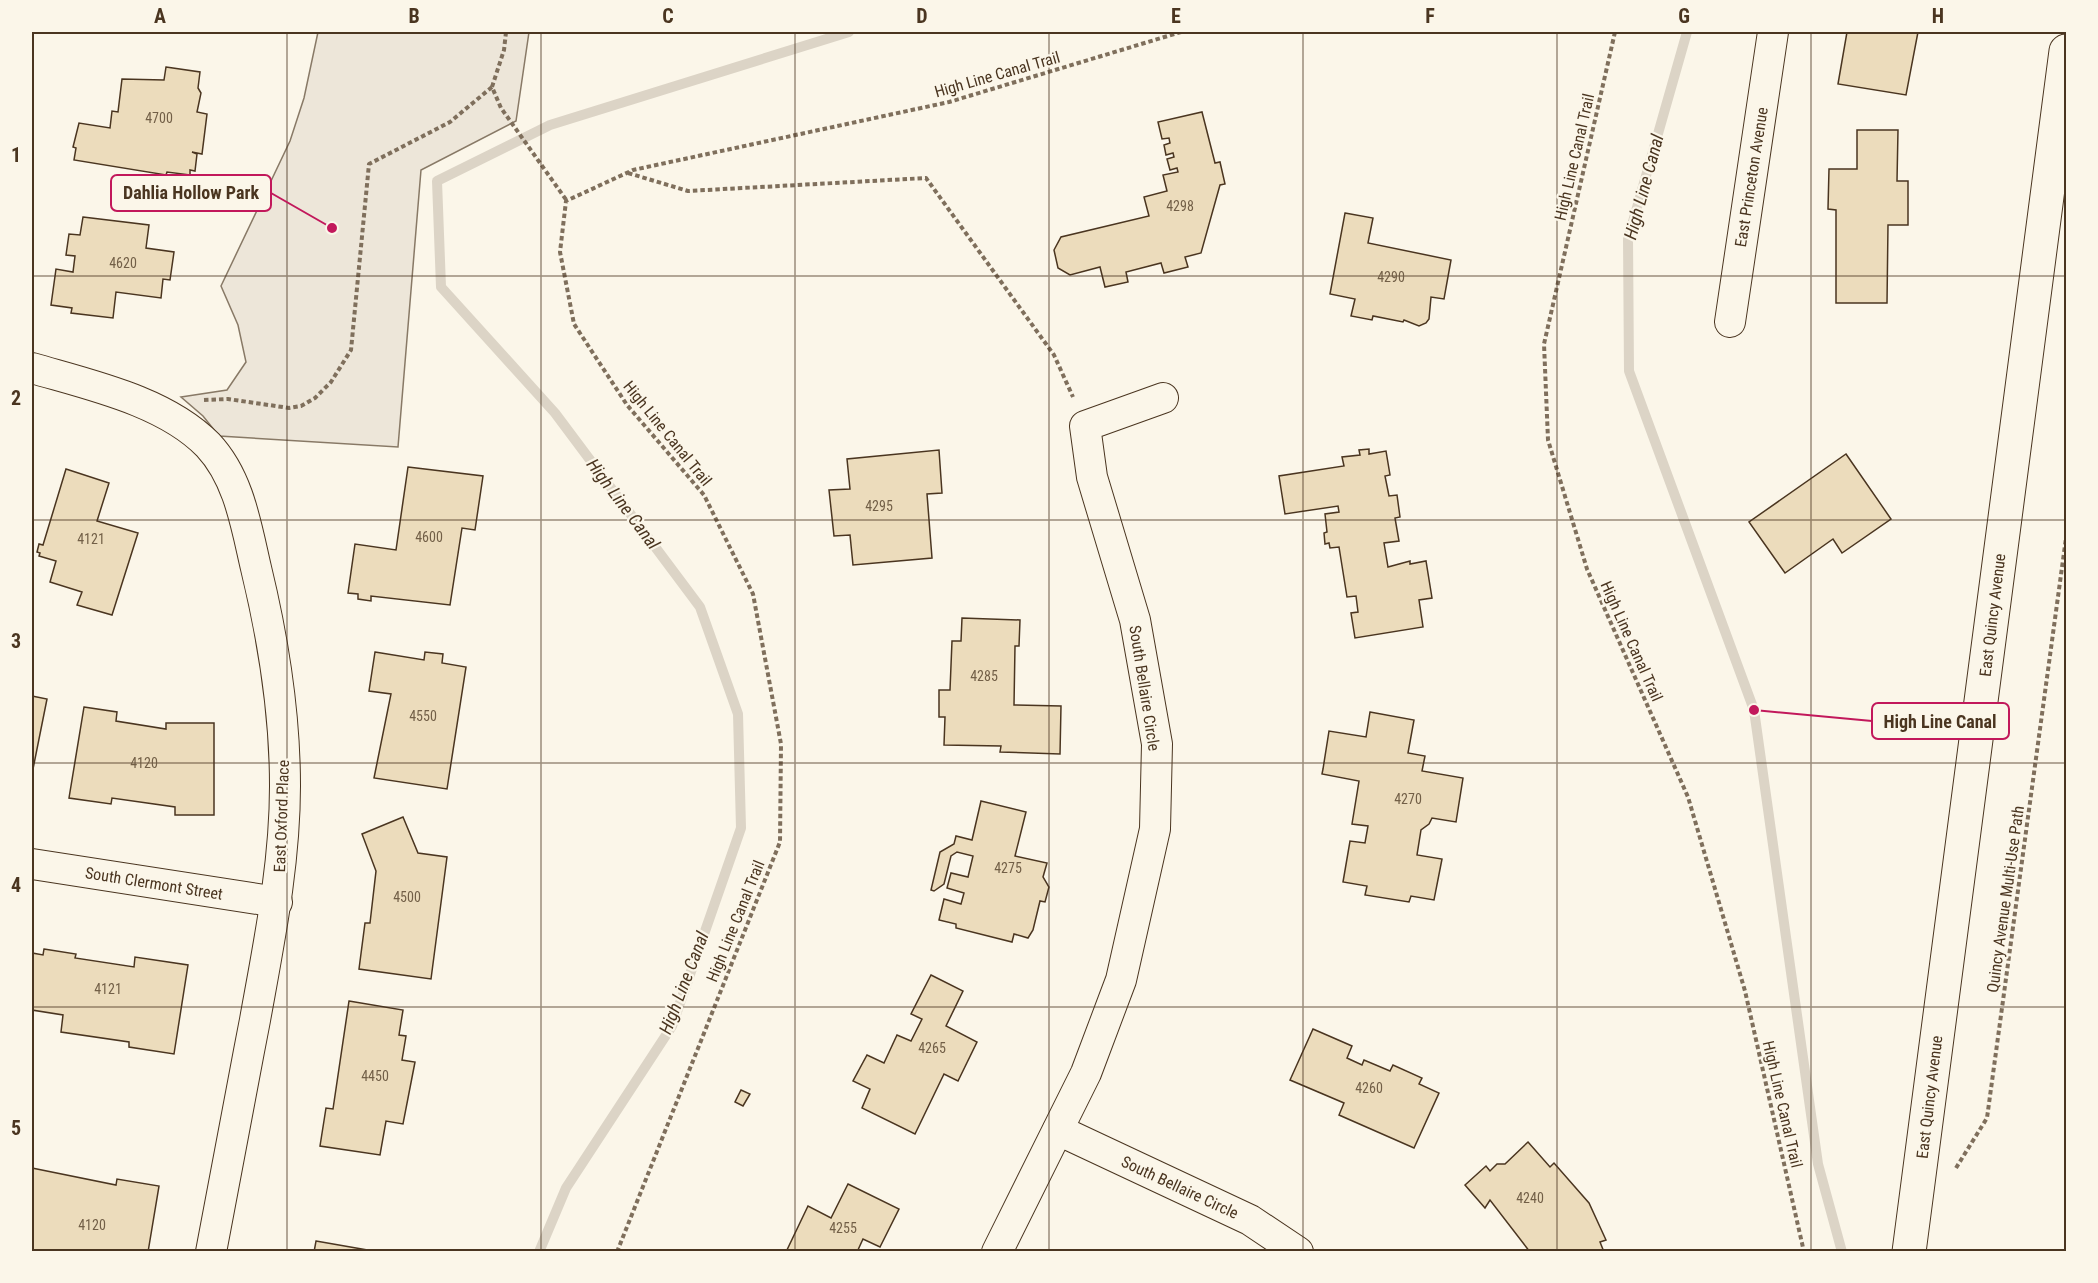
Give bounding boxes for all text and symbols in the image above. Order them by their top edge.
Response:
text: A [154,4,166,28]
text: B [408,4,420,28]
text: C [662,4,674,28]
text: D [916,4,928,28]
text: E [1171,4,1181,28]
text: F [1425,4,1435,28]
text: G [1678,4,1690,28]
text: H [1932,4,1944,28]
street label: High Line Canal Trail [932,47,1062,101]
street label: High Line Canal Trail [1551,92,1598,222]
street label: East Princeton Avenue [1731,106,1772,248]
house number: 4700 [145,110,173,126]
water label: High Line Canal [1619,131,1668,242]
text: 1 [11,143,21,167]
callout: Dahlia Hollow Park [111,175,271,211]
text: Dahlia Hollow Park [123,182,259,203]
house number: 4298 [1166,198,1194,214]
house number: 4620 [109,255,137,271]
house number: 4290 [1377,269,1405,285]
street label: High Line Canal Trail [619,377,716,490]
text: 2 [11,386,21,410]
water label: High Line Canal [582,454,665,554]
house number: 4295 [865,498,893,514]
house number: 4600 [415,529,443,545]
house number: 4121 [77,531,105,547]
street label: East Quincy Avenue [1976,552,2009,678]
street label: High Line Canal Trail [1597,578,1667,704]
street label: South Bellaire Circle [1125,624,1164,752]
text: 3 [11,629,21,653]
house number: 4285 [970,668,998,684]
callout: High Line Canal [1872,703,2009,739]
house number: 4550 [409,708,437,724]
text: High Line Canal [1883,711,1997,732]
house number: 4120 [130,755,158,771]
street label: East Oxford Place [270,759,293,873]
house number: 4270 [1394,791,1422,807]
street label: Quincy Avenue Multi-Use Path [1983,804,2028,994]
street label: High Line Canal Trail [702,858,769,985]
house number: 4275 [994,860,1022,876]
street label: South Clermont Street [84,863,224,904]
text: 4 [11,873,21,897]
house number: 4500 [393,889,421,905]
water label: High Line Canal [654,928,713,1037]
house number: 4121 [94,981,122,997]
street label: East Quincy Avenue [1913,1034,1946,1160]
street label: High Line Canal Trail [1759,1039,1806,1169]
house number: 4265 [918,1040,946,1056]
house number: 4450 [361,1068,389,1084]
house number: 4260 [1355,1080,1383,1096]
text: 5 [11,1116,21,1140]
street label: South Bellaire Circle [1118,1152,1241,1223]
house number: 4240 [1516,1190,1544,1206]
house number: 4120 [78,1217,106,1233]
house number: 4255 [829,1220,857,1236]

